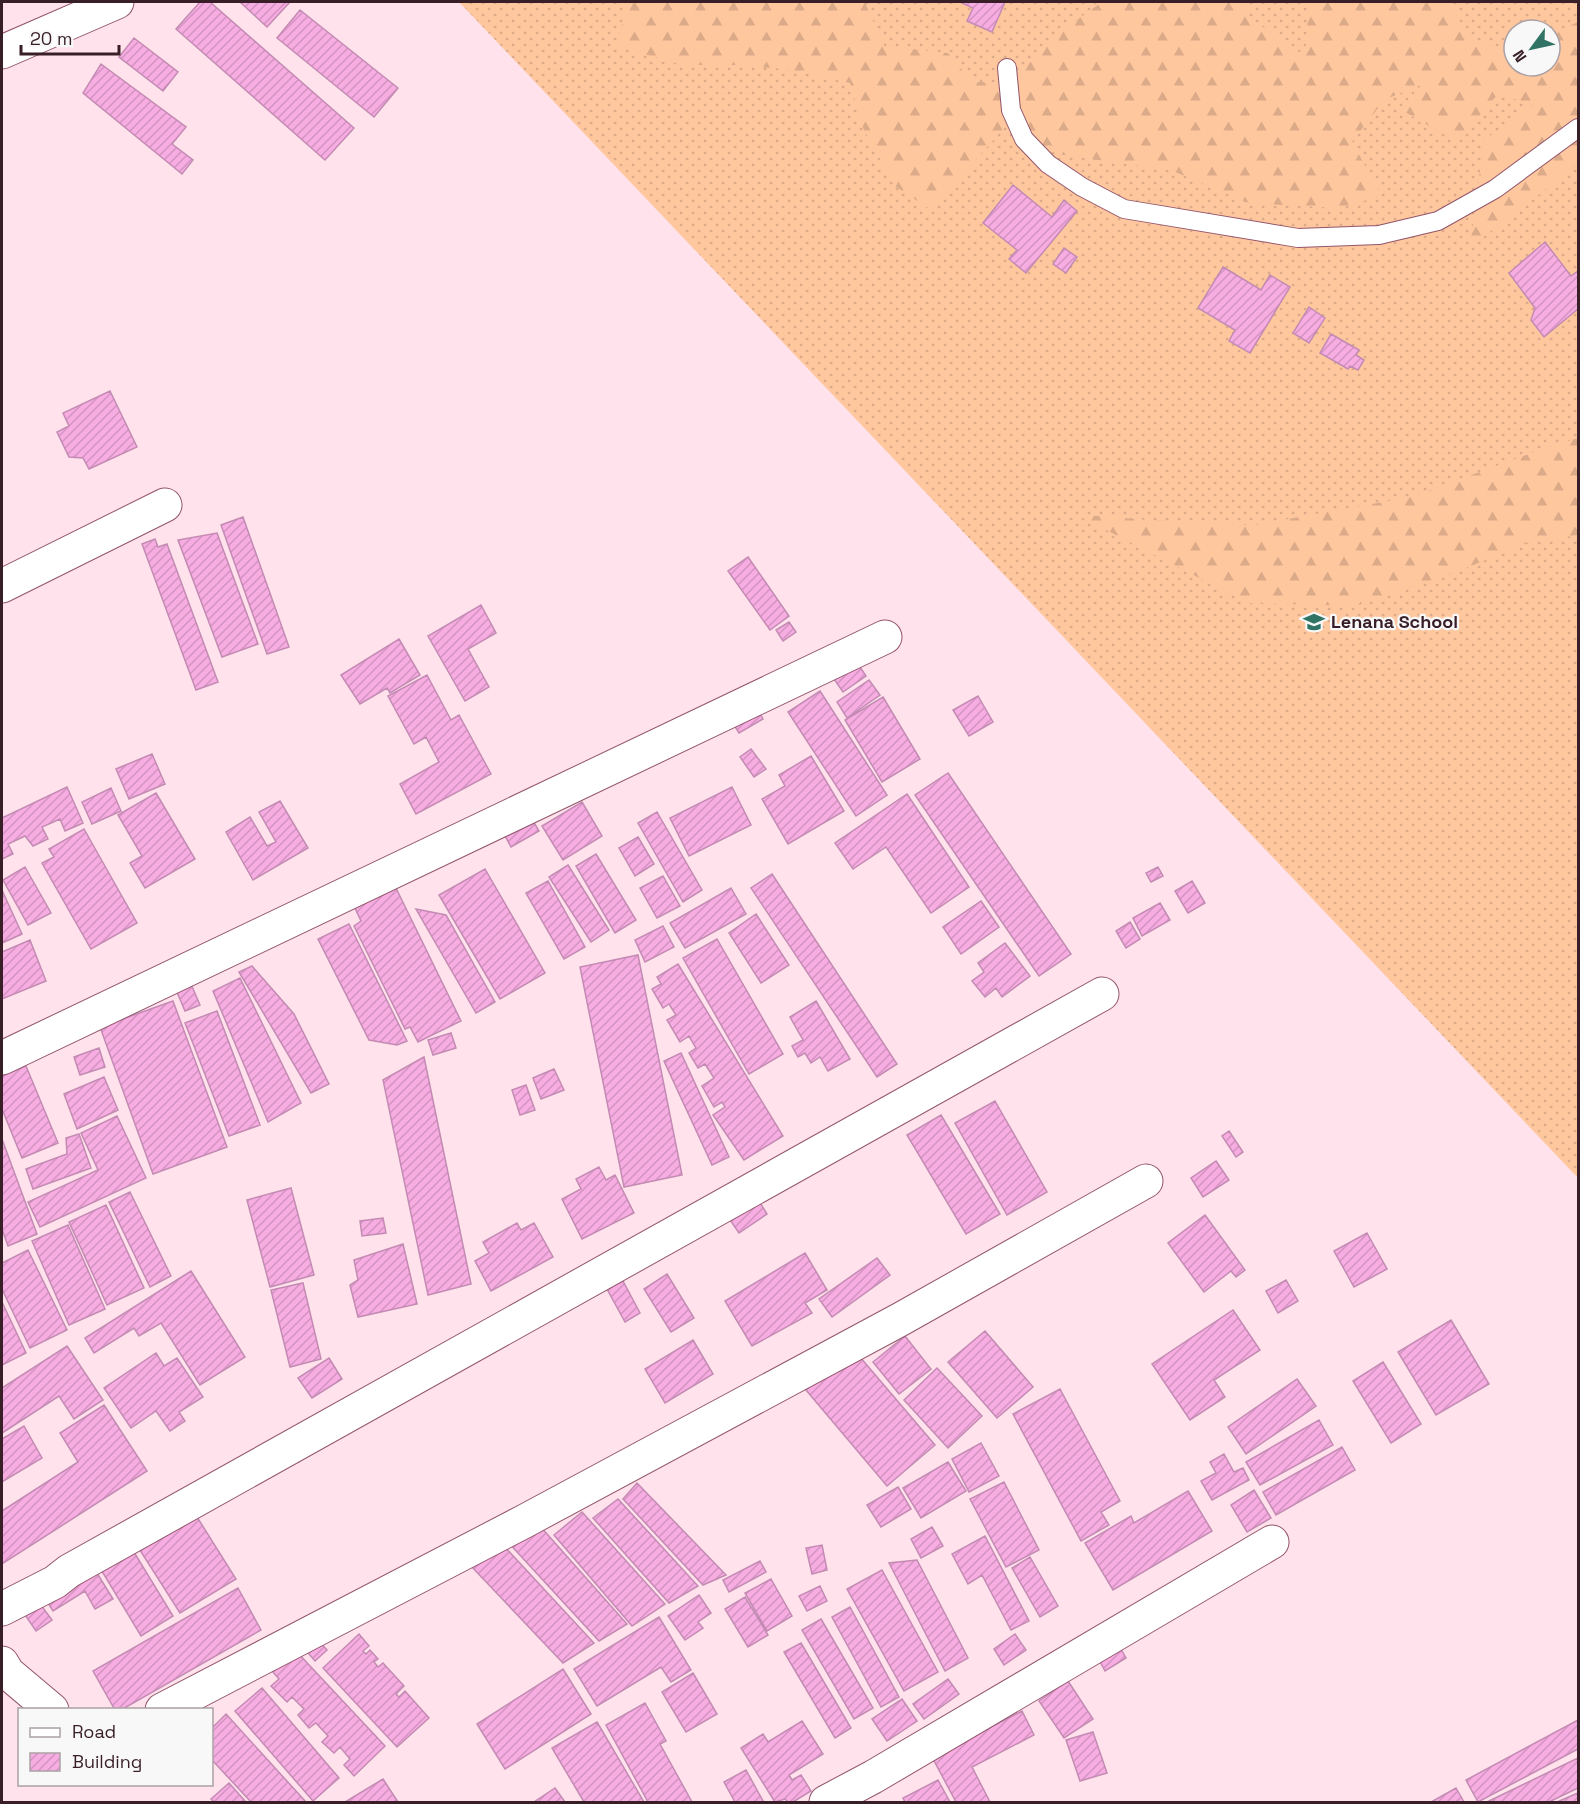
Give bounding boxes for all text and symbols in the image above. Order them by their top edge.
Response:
scale bar [21,18,118,56]
north arrow [1502,18,1562,78]
text: 20 m [30,27,73,50]
text: N [1508,46,1532,66]
school or university icon: Lenana School [1302,610,1326,634]
place label: Lenana School [1331,610,1458,633]
legend [18,1708,213,1786]
text: Road [72,1720,116,1743]
text: Building [72,1750,142,1773]

